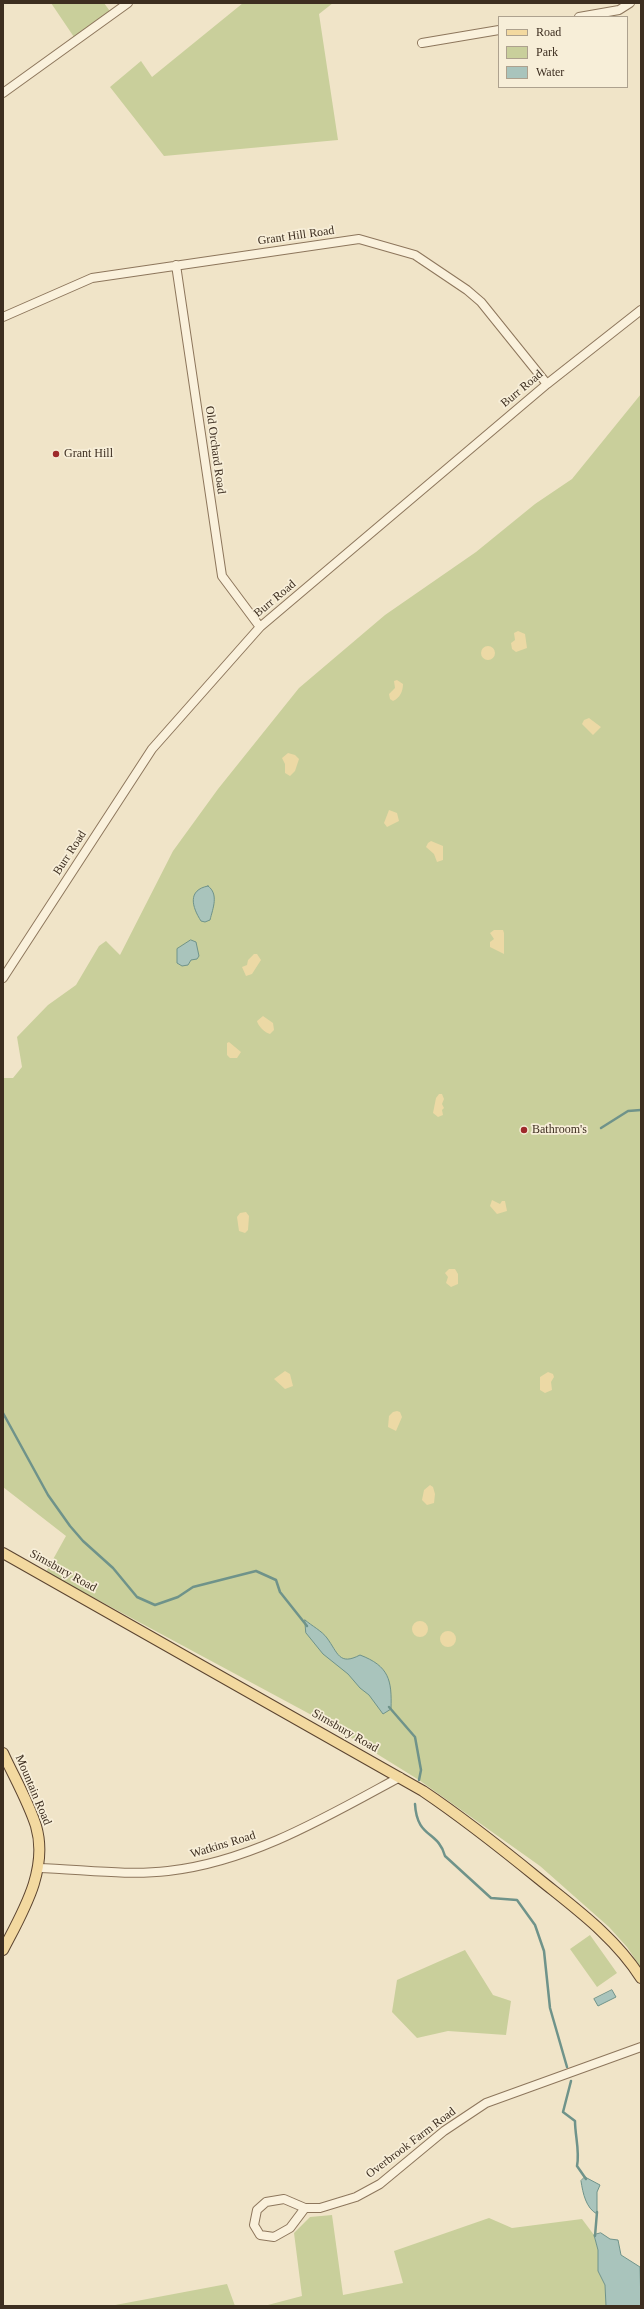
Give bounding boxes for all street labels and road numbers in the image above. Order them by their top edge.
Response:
street label: Grant Hill Road [257,223,335,249]
street label: Burr Road [498,367,546,411]
street label: Old Orchard Road [202,405,228,495]
street label: Burr Road [251,577,299,621]
street label: Burr Road [50,828,90,878]
street label: Simsbury Road [27,1547,99,1595]
street label: Simsbury Road [309,1706,381,1756]
street label: Mountain Road [12,1753,54,1827]
street label: Watkins Road [189,1828,257,1862]
street label: Overbrook Farm Road [363,2105,459,2181]

